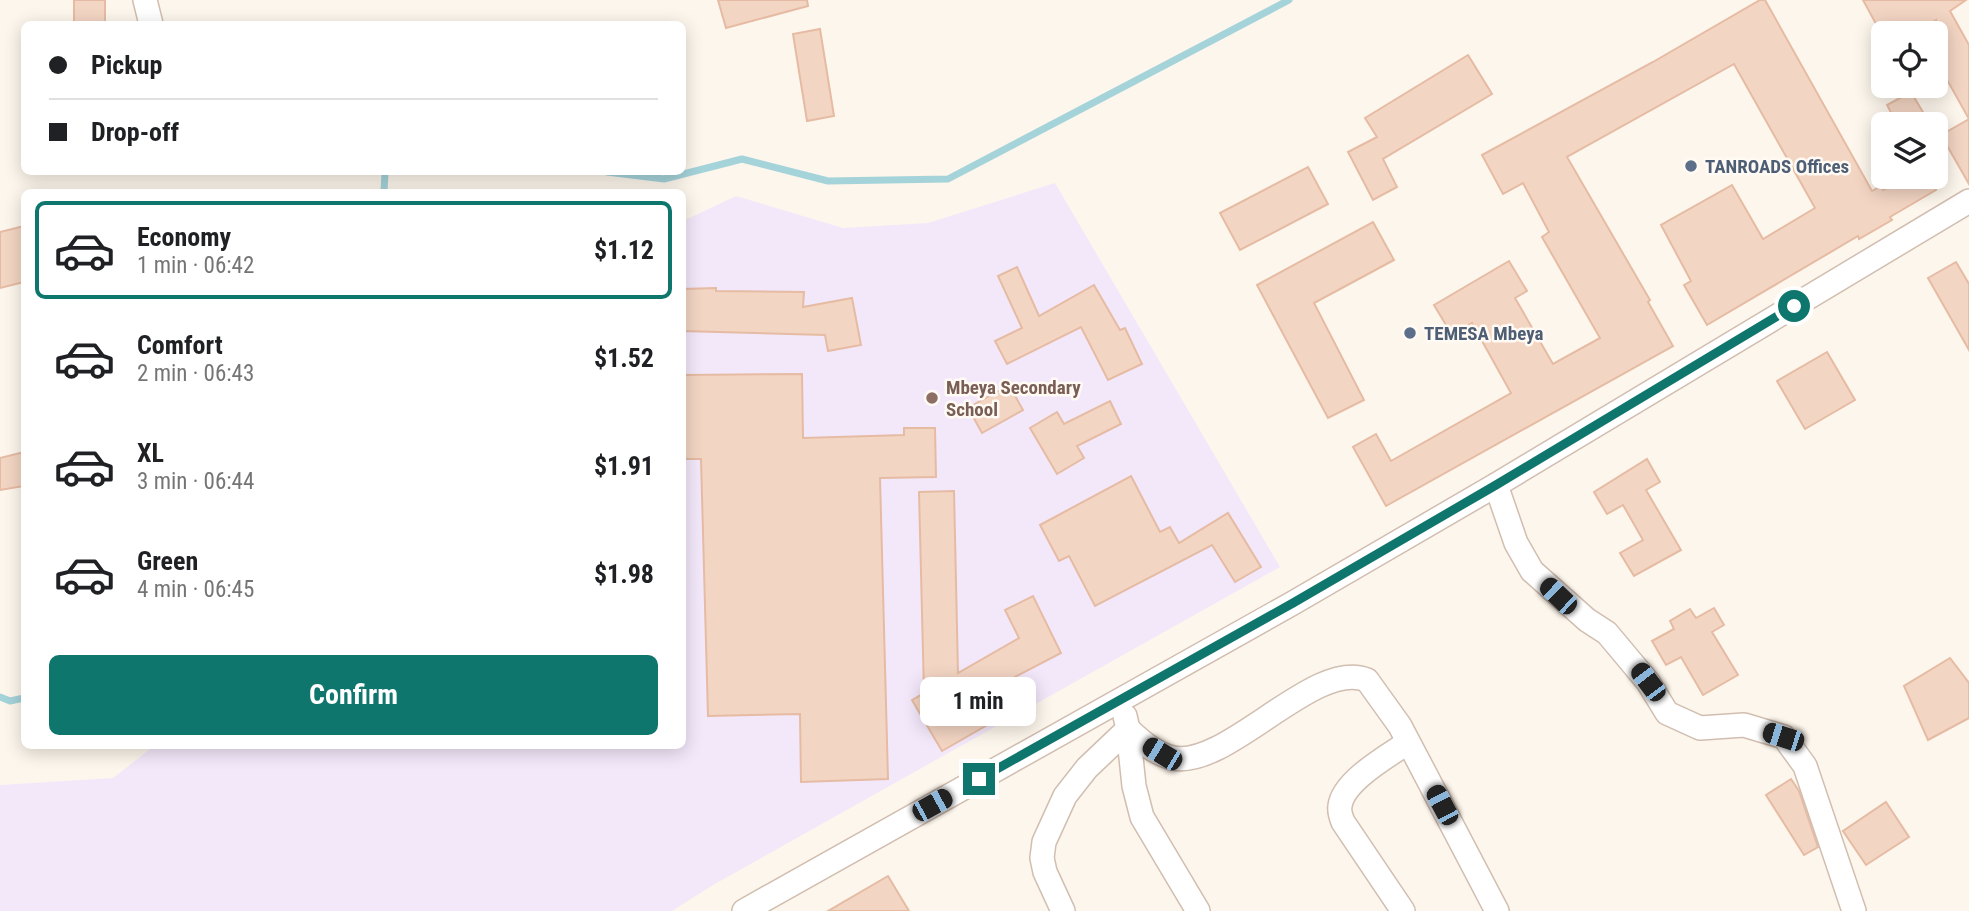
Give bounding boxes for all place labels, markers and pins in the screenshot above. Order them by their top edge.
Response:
place label: TANROADS Offices [1705,155,1849,178]
marker: TANROADS Offices [1683,158,1699,174]
place label: TEMESA Mbeya [1424,322,1543,345]
marker: TEMESA Mbeya [1402,325,1418,341]
place label: Mbeya Secondary School [946,376,1081,421]
marker: Mbeya Secondary School [924,390,940,406]

